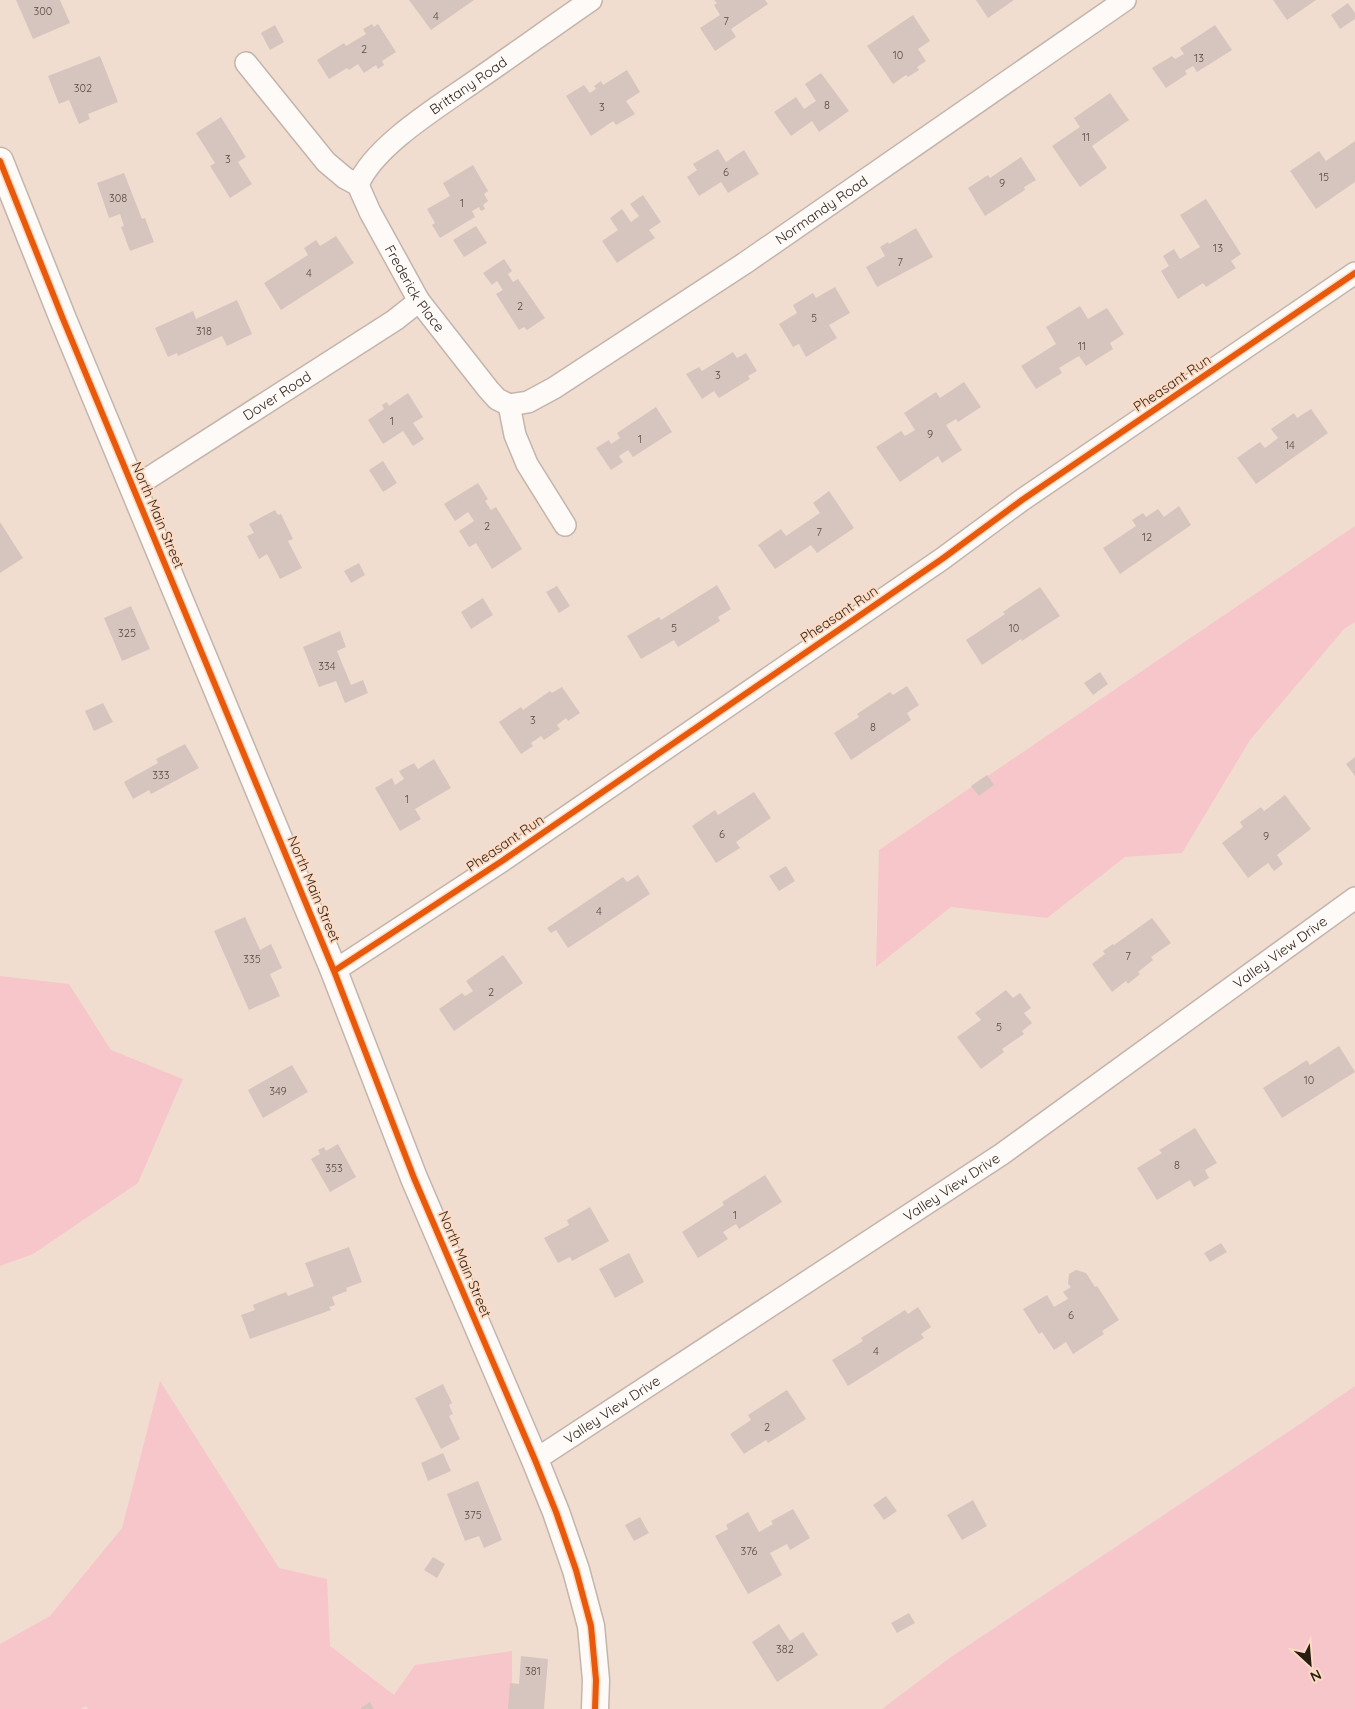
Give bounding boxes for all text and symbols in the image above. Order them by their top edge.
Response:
house number: 300 [34,4,52,18]
house number: 4 [433,9,439,23]
house number: 7 [723,14,729,28]
house number: 2 [361,42,367,56]
house number: 10 [893,48,903,62]
house number: 13 [1194,51,1204,65]
street label: Brittany Road [426,53,510,119]
house number: 302 [74,81,92,95]
house number: 8 [824,98,830,112]
house number: 3 [599,100,605,114]
house number: 11 [1082,130,1090,144]
house number: 3 [225,152,231,166]
house number: 6 [723,165,729,179]
house number: 15 [1319,170,1329,184]
street label: Normandy Road [772,172,871,248]
house number: 9 [999,176,1005,190]
house number: 308 [109,191,127,205]
house number: 1 [460,196,464,210]
house number: 13 [1213,241,1223,255]
street label: Frederick Place [381,242,449,336]
house number: 7 [897,255,903,269]
house number: 4 [306,266,312,280]
house number: 2 [517,299,523,313]
house number: 5 [811,311,817,325]
house number: 318 [196,324,212,338]
house number: 11 [1078,339,1086,353]
street label: Pheasant Run [1130,350,1214,416]
street label: Dover Road [239,367,315,424]
house number: 3 [715,368,721,382]
house number: 1 [390,414,394,428]
house number: 9 [927,427,933,441]
house number: 1 [638,432,642,446]
house number: 14 [1285,438,1295,452]
street label: North Main Street [127,459,189,571]
house number: 2 [484,519,490,533]
house number: 7 [816,525,822,539]
house number: 12 [1142,530,1152,544]
street label: Pheasant Run [797,581,881,647]
house number: 5 [671,621,677,635]
house number: 10 [1009,621,1019,635]
house number: 325 [118,626,136,640]
house number: 334 [318,659,336,673]
house number: 3 [530,713,536,727]
house number: 8 [870,720,876,734]
house number: 333 [152,768,170,782]
house number: 1 [405,792,409,806]
street label: Pheasant Run [463,810,547,876]
house number: 6 [719,827,725,841]
house number: 9 [1263,829,1269,843]
street label: North Main Street [283,833,345,945]
house number: 4 [596,904,602,918]
street label: Valley View Drive [1230,912,1331,992]
house number: 7 [1125,949,1131,963]
house number: 335 [243,952,261,966]
house number: 2 [488,985,494,999]
house number: 5 [996,1020,1002,1034]
house number: 10 [1304,1073,1314,1087]
house number: 349 [269,1084,287,1098]
street label: Valley View Drive [900,1149,1003,1225]
house number: 8 [1174,1158,1180,1172]
house number: 353 [325,1161,343,1175]
street label: North Main Street [434,1208,496,1320]
house number: 1 [733,1208,737,1222]
house number: 6 [1068,1308,1074,1322]
house number: 4 [873,1344,879,1358]
street label: Valley View Drive [560,1371,664,1448]
house number: 2 [764,1420,770,1434]
house number: 375 [464,1508,482,1522]
house number: 376 [741,1544,758,1558]
north arrow [1285,1639,1335,1689]
house number: 382 [776,1642,794,1656]
house number: 381 [525,1664,541,1678]
text: N [1307,1665,1324,1686]

